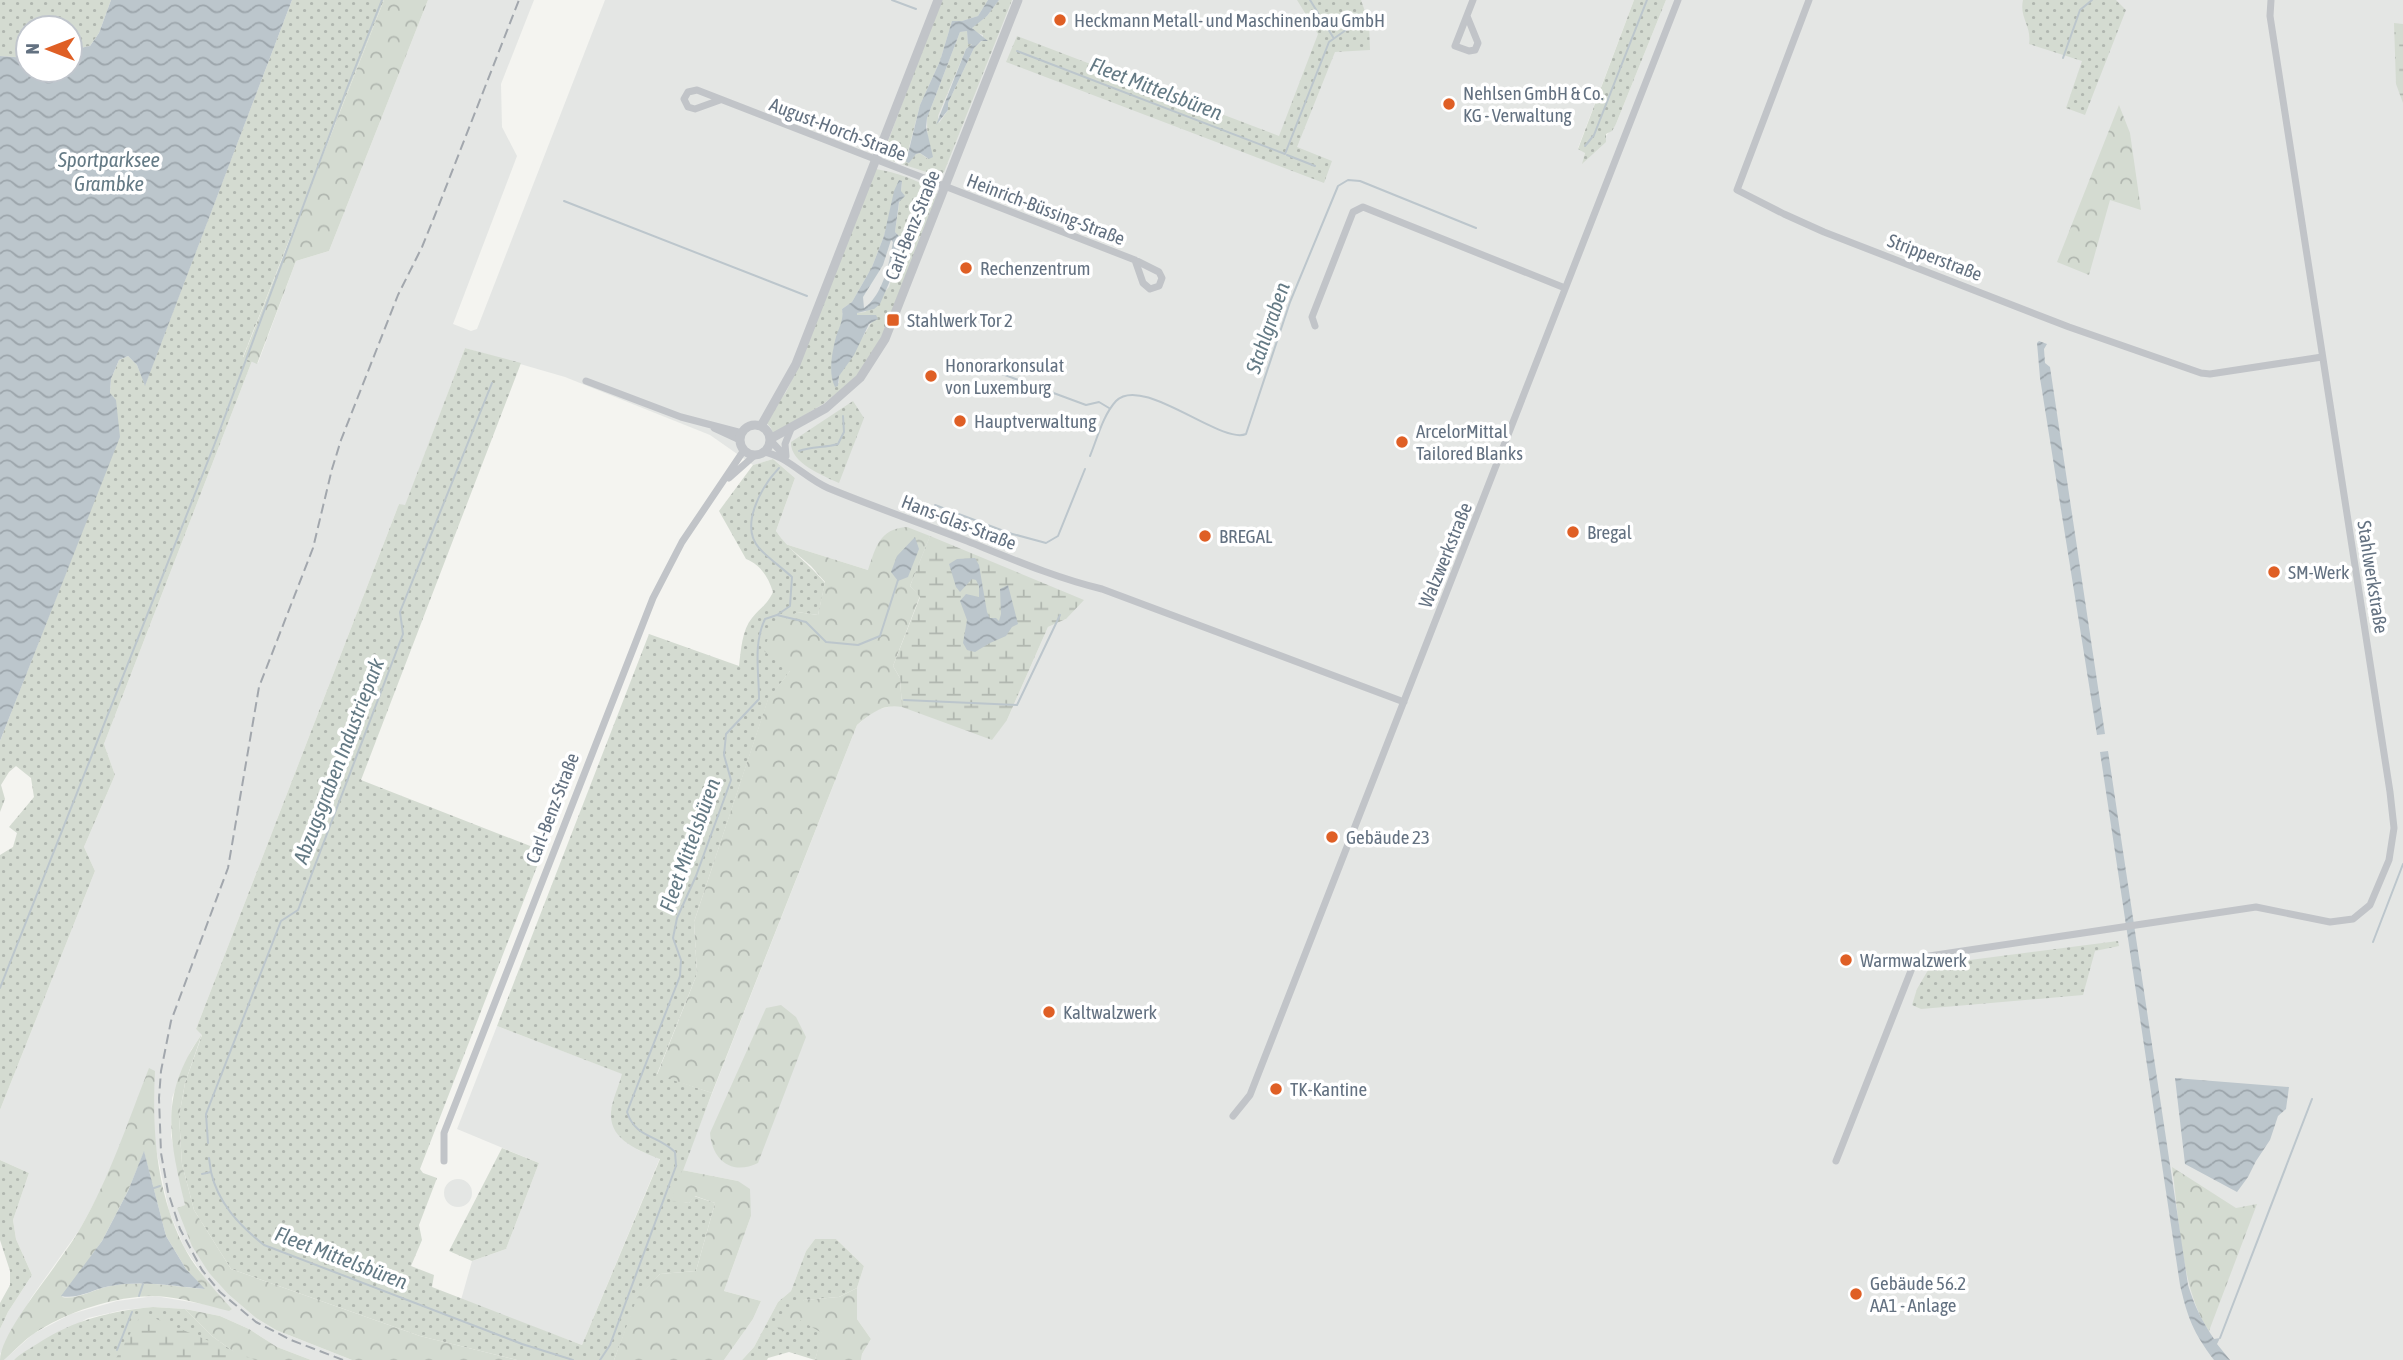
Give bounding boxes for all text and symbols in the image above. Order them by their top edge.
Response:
place label: Heckmann Metall- und Maschinenbau GmbH [1074,9,1385,31]
marker: Heckmann Metall- und Maschinenbau GmbH [1052,12,1068,28]
north arrow [14,14,84,84]
text: N [21,43,43,55]
water label: Fleet Mittelsbüren [1087,52,1226,124]
place label: Nehlsen GmbH & Co. KG - Verwaltung [1463,82,1604,126]
street label: August-Horch-Straße [767,93,909,165]
marker: Nehlsen GmbH & Co. KG - Verwaltung [1441,96,1457,112]
water label: Sportparksee Grambke [57,147,160,195]
street label: Carl-Benz-Straße [880,167,944,283]
street label: Heinrich-Büssing-Straße [964,169,1128,249]
street label: Stripperstraße [1885,229,1985,285]
place label: Rechenzentrum [980,257,1091,279]
marker: Rechenzentrum [958,260,974,276]
water label: Stahlgraben [1240,279,1294,377]
place label: Stahlwerk Tor 2 [907,309,1013,331]
marker: Stahlwerk Tor 2 [885,312,901,328]
place label: Honorarkonsulat von Luxemburg [945,354,1064,398]
marker: Honorarkonsulat von Luxemburg [923,368,939,384]
place label: Hauptverwaltung [974,410,1097,432]
marker: Hauptverwaltung [952,413,968,429]
place label: ArcelorMittal Tailored Blanks [1416,420,1523,464]
marker: ArcelorMittal Tailored Blanks [1394,434,1410,450]
street label: Hans-Glas-Straße [899,490,1019,554]
street label: Walzwerkstraße [1414,499,1476,611]
street label: Stahlwerkstraße [2353,519,2393,635]
place label: Bregal [1587,521,1632,543]
marker: Bregal [1565,524,1581,540]
place label: BREGAL [1219,525,1273,547]
marker: BREGAL [1197,528,1213,544]
place label: SM-Werk [2288,561,2350,583]
marker: SM-Werk [2266,564,2282,580]
water label: Abzugsgraben Industriepark [287,654,389,868]
street label: Carl-Benz-Straße [521,750,583,866]
water label: Fleet Mittelsbüren [654,775,724,915]
place label: Gebäude 23 [1346,826,1430,848]
marker: Gebäude 23 [1324,829,1340,845]
place label: Warmwalzwerk [1860,949,1968,971]
marker: Warmwalzwerk [1838,952,1854,968]
place label: Kaltwalzwerk [1063,1001,1158,1023]
marker: Kaltwalzwerk [1041,1004,1057,1020]
place label: TK-Kantine [1290,1078,1367,1100]
marker: TK-Kantine [1268,1081,1284,1097]
water label: Fleet Mittelsbüren [272,1221,411,1293]
place label: Gebäude 56.2 AA1 - Anlage [1870,1272,1966,1316]
marker: Gebäude 56.2 AA1 - Anlage [1848,1286,1864,1302]

